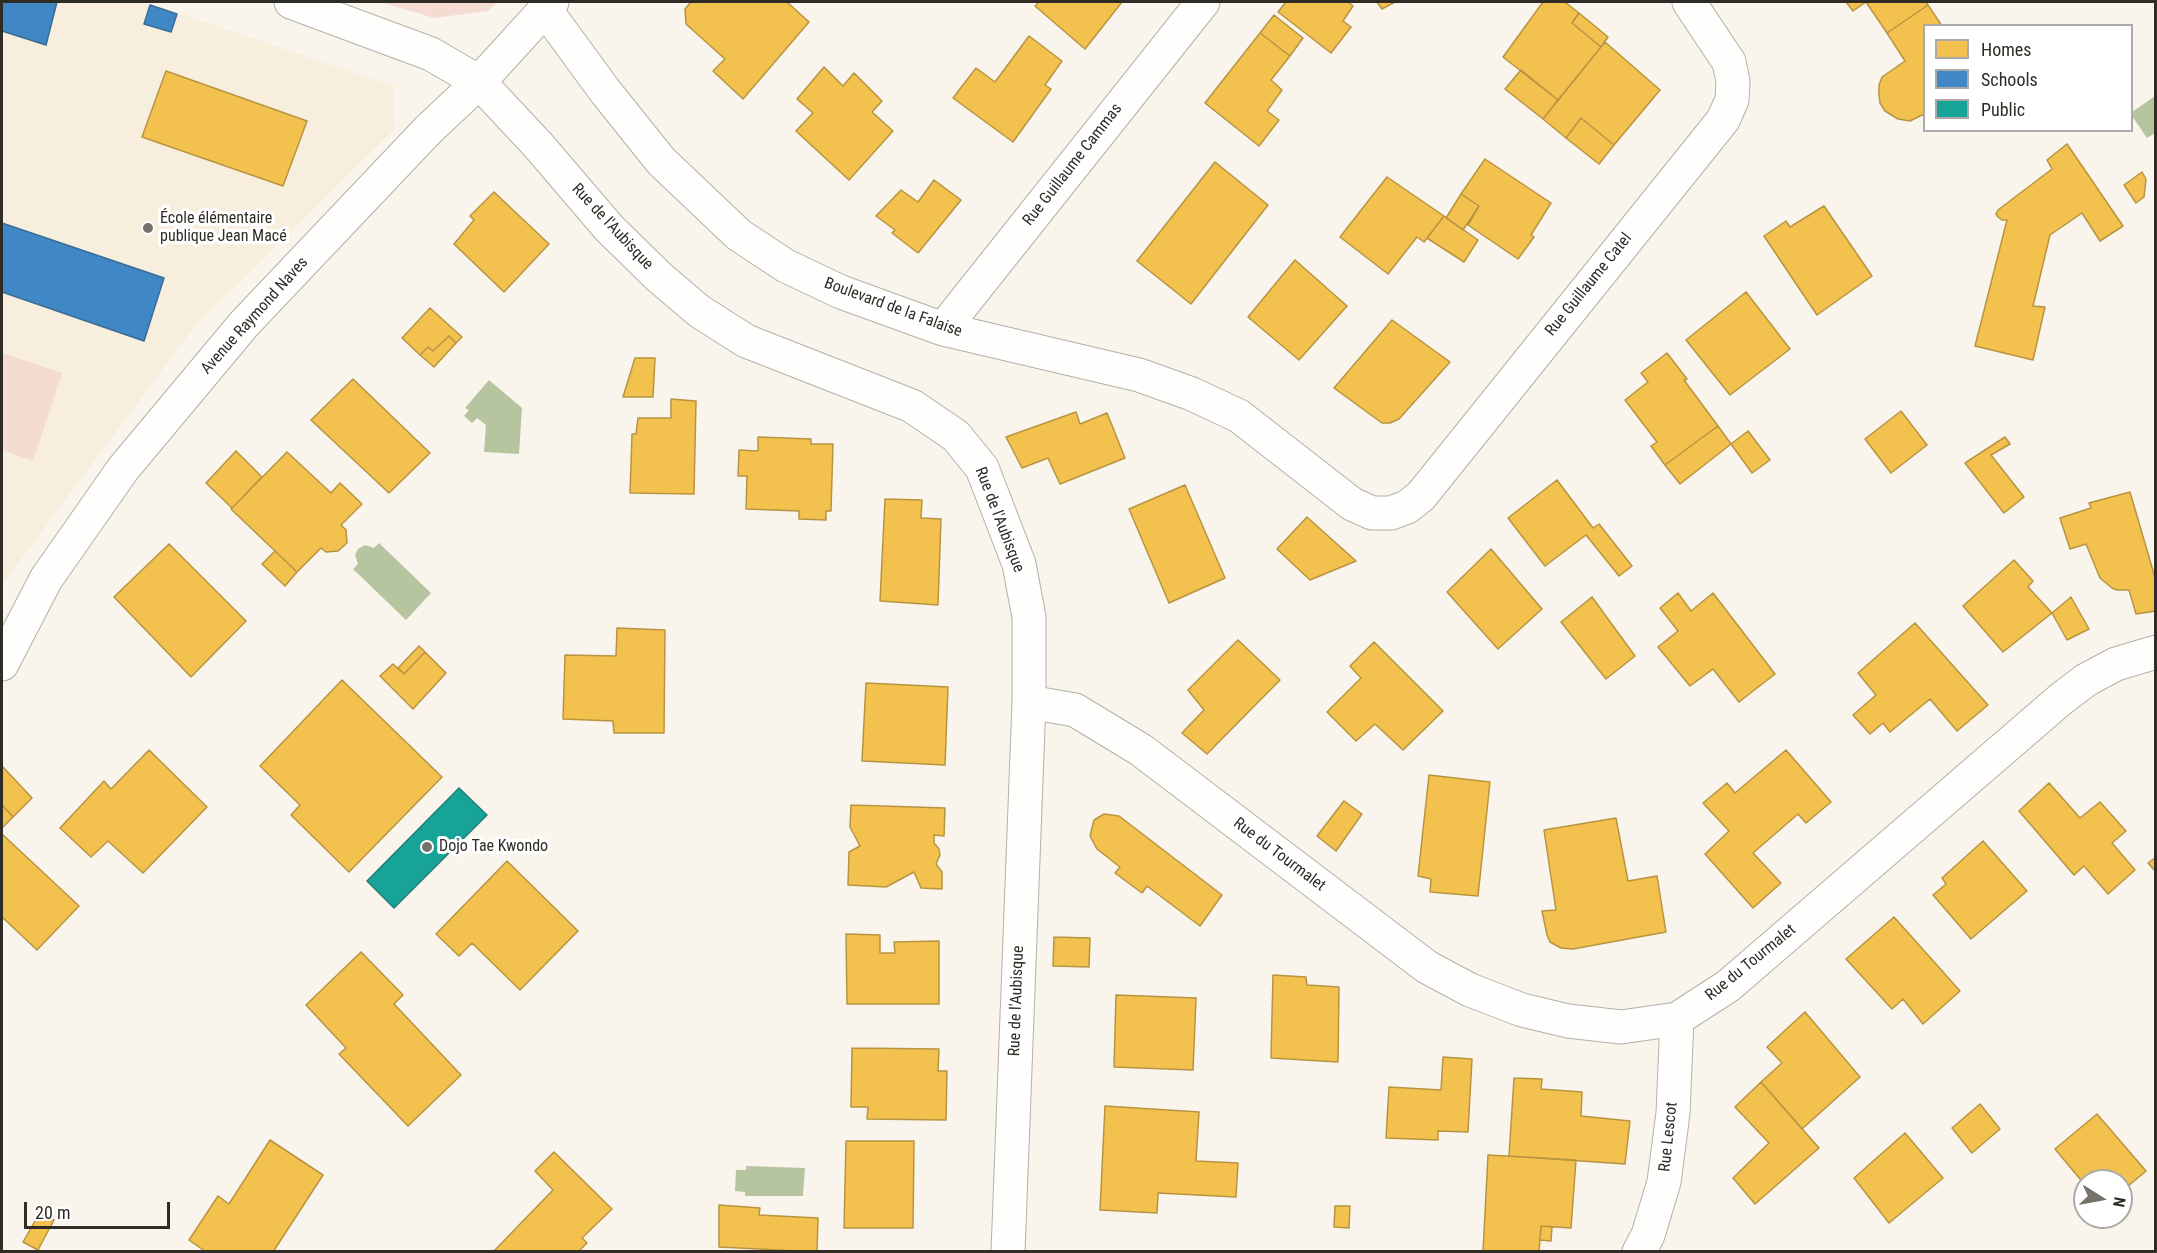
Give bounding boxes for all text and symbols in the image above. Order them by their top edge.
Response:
legend [1923,24,2133,132]
text: Homes [1981,39,2031,60]
text: Schools [1981,69,2038,90]
text: Public [1981,99,2025,120]
street label: Rue Guillaume Cammas [1019,100,1127,230]
street label: Rue de l'Aubisque [567,180,657,274]
place label: École élémentaire publique Jean Macé [160,209,287,247]
marker: École élémentaire publique Jean Macé [141,221,155,235]
street label: Rue Guillaume Catel [1542,230,1636,340]
street label: Avenue Raymond Naves [197,254,313,378]
street label: Boulevard de la Falaise [821,274,965,342]
street label: Rue de l'Aubisque [970,465,1028,575]
street label: Rue du Tourmalet [1229,814,1329,896]
place label: Dojo Tae Kwondo [439,837,548,857]
marker: Dojo Tae Kwondo [420,840,434,854]
street label: Rue du Tourmalet [1702,921,1800,1005]
street label: Rue de l'Aubisque [1005,945,1029,1057]
street label: Rue Lescot [1656,1101,1682,1173]
north arrow [2073,1169,2133,1229]
scale bar [27,1190,172,1228]
text: N [2109,1196,2129,1209]
text: 20 m [35,1202,70,1223]

